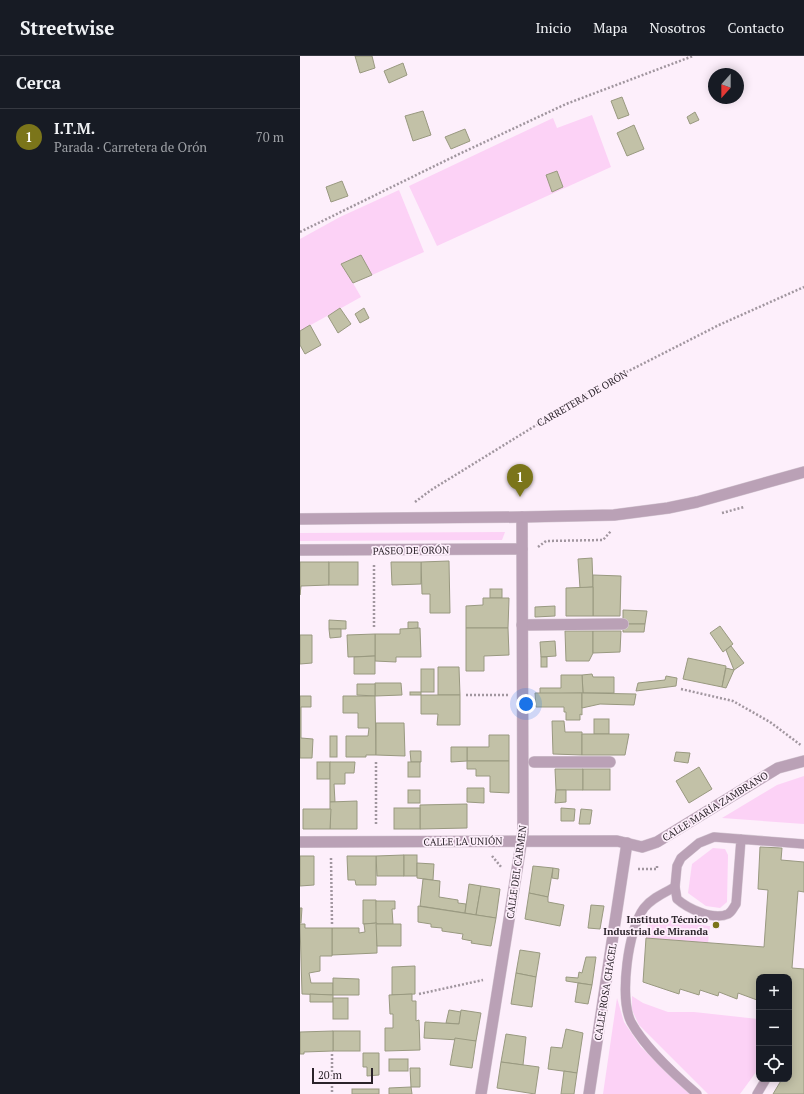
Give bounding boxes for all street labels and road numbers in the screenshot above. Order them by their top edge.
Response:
street label: CARRETERA DE ORÓN [535,367,630,430]
street label: PASEO DE ORÓN [373,543,450,558]
street label: CALLE MARÍA ZAMBRANO [660,769,771,844]
street label: CALLE DEL CARMEN [503,824,530,920]
street label: CALLE LA UNIÓN [423,834,503,849]
street label: CALLE ROSA CHACEL [591,942,620,1041]

